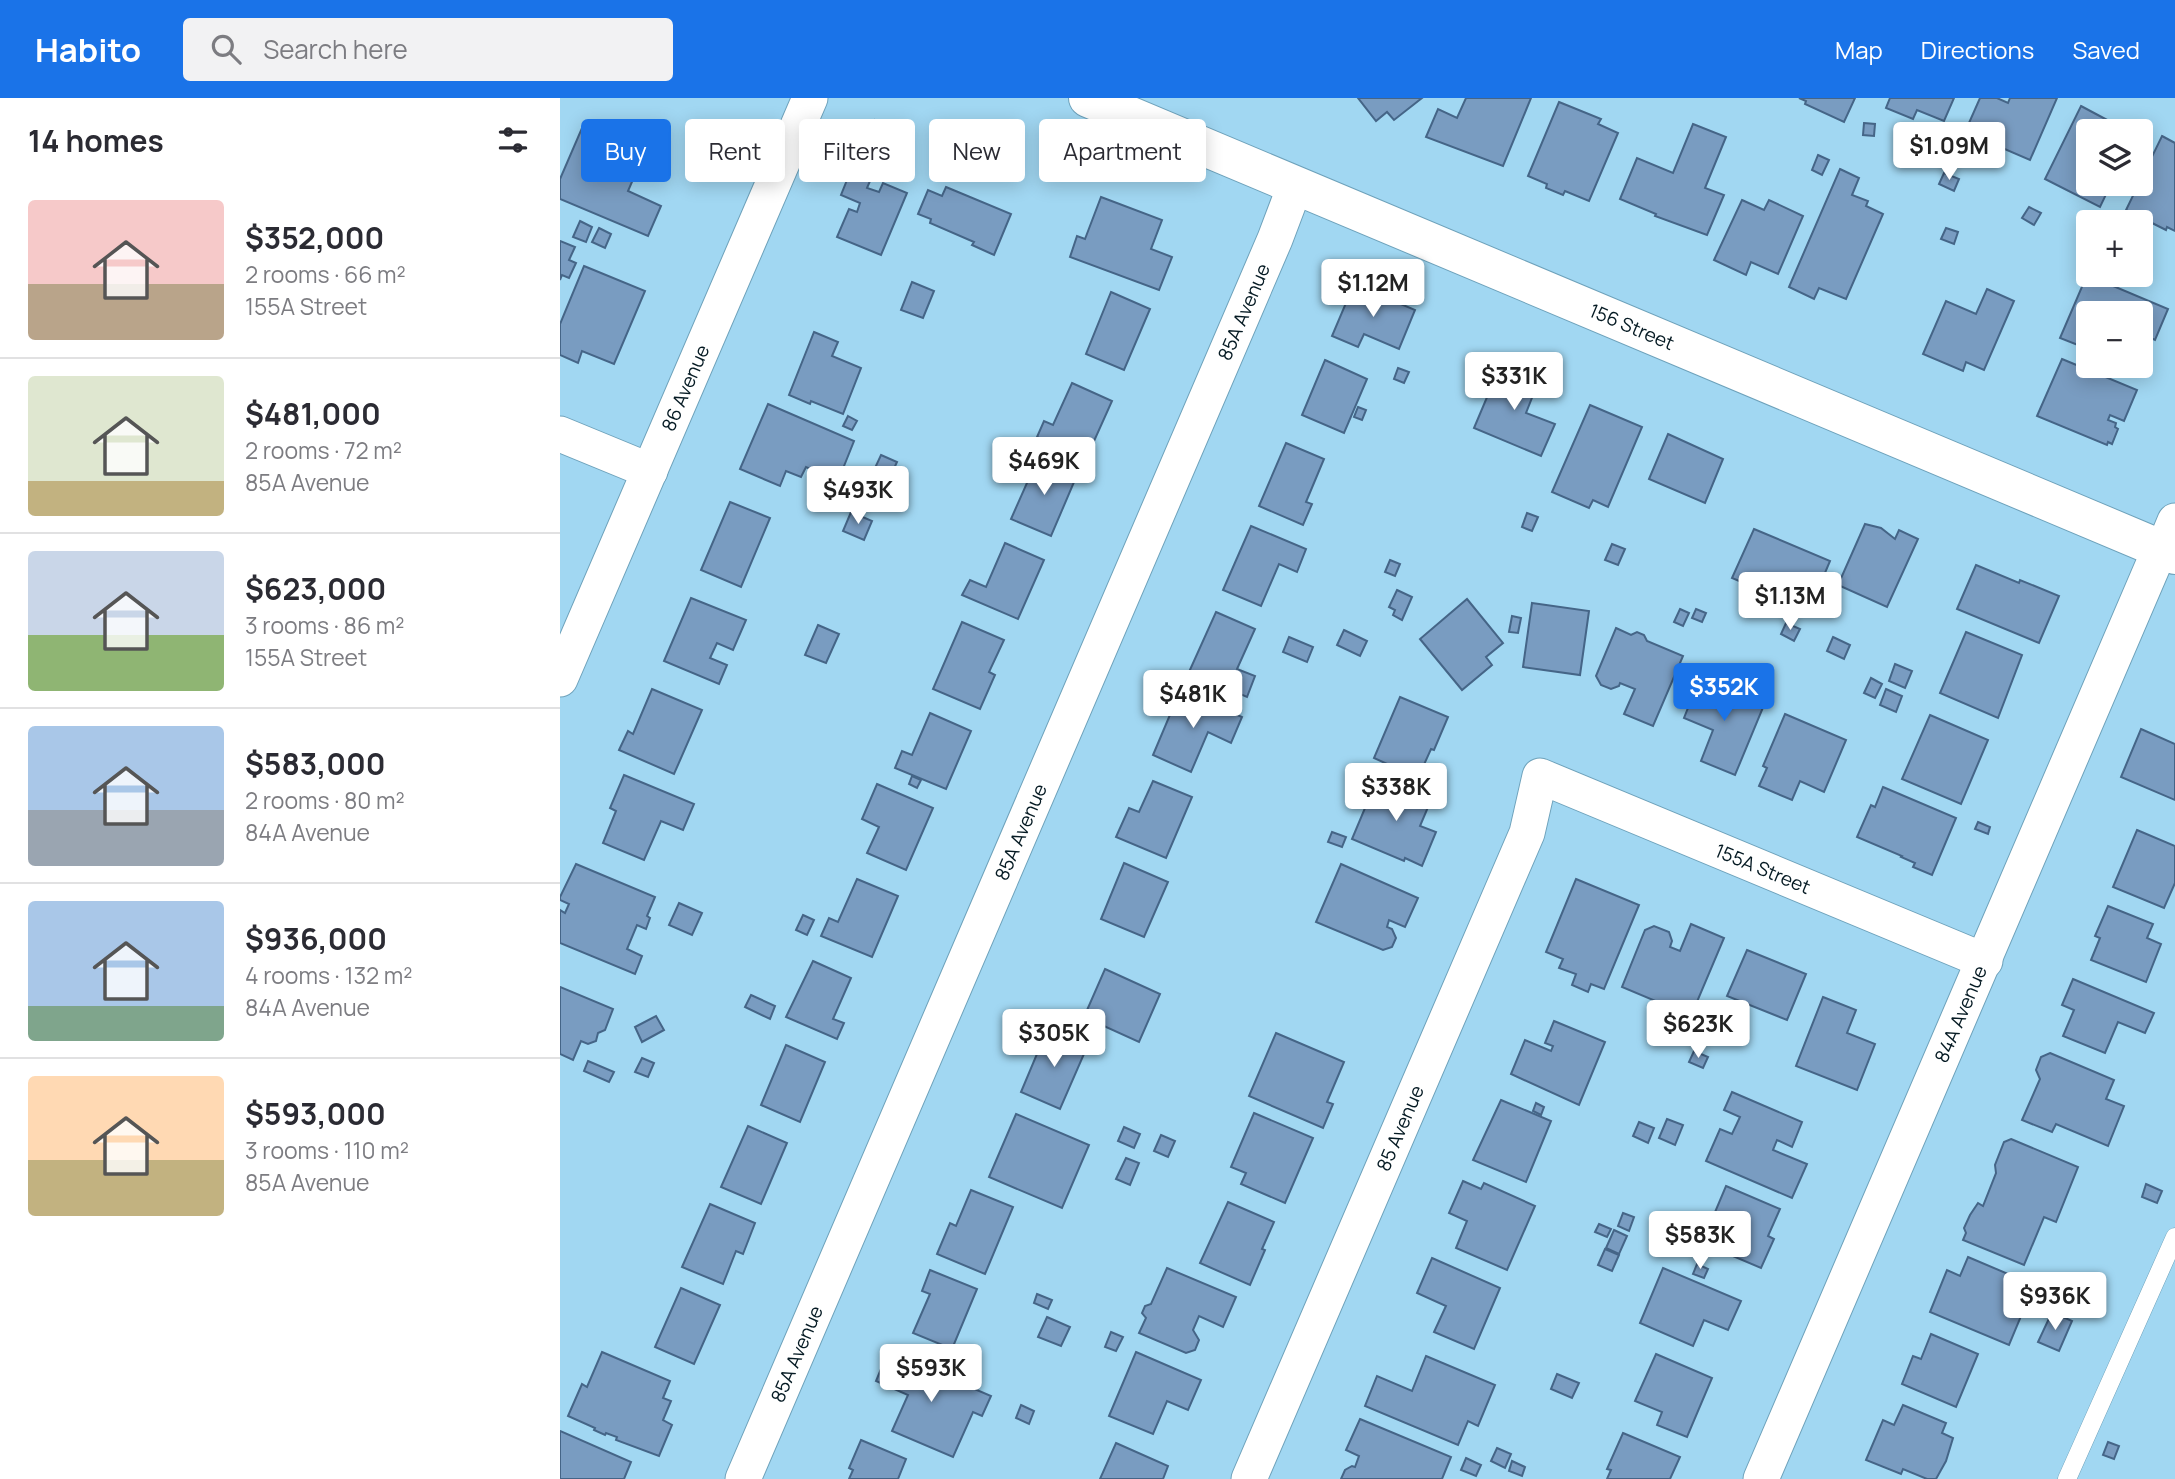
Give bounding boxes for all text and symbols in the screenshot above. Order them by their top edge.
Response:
search box [183,18,673,81]
text: Habito [35,27,141,72]
icon: search [207,30,245,68]
text: Search here [263,31,408,67]
text: Map [1835,33,1883,66]
text: Directions [1921,33,2034,66]
text: Saved [2072,33,2140,66]
chip: Buy [581,119,671,182]
chip: Rent [685,119,785,182]
chip: Filters [799,119,915,182]
chip: New [929,119,1025,182]
chip: Apartment [1039,119,1206,182]
map controls [2076,119,2153,378]
button: layers [2076,119,2153,196]
text: 14 homes [28,120,164,161]
icon: filters [494,121,532,159]
pin: $1.09M [1892,122,2006,182]
text: $1.09M [1909,129,1989,161]
button: + [2076,210,2153,287]
text: $352,000 [245,217,384,258]
icon: home [84,228,168,312]
text: 2 rooms · 66 m² [245,258,406,290]
street label: 85A Avenue [1211,259,1276,364]
pin: $1.12M [1316,260,1430,319]
text: $1.12M [1337,266,1409,298]
text: 155A Street [245,290,367,322]
street label: 156 Street [1585,297,1678,356]
button: − [2076,301,2153,378]
street label: 86 Avenue [655,341,715,435]
pin: $331K [1465,352,1563,412]
text: $331K [1481,359,1547,391]
text: $481,000 [245,393,381,434]
icon: home [84,404,168,488]
text: 2 rooms · 72 m² [245,434,402,466]
pin: $469K [995,438,1093,497]
text: $469K [1008,444,1080,476]
text: 85A Avenue [245,466,370,498]
pin: $493K [809,466,907,526]
text: $493K [823,473,893,505]
text: $623,000 [245,568,386,609]
pin: $1.13M [1733,573,1847,632]
icon: home [84,579,168,663]
text: $1.13M [1755,579,1825,611]
text: 3 rooms · 86 m² [245,609,405,641]
text: 155A Street [245,641,367,673]
pin: $352K [1675,664,1773,723]
pin: $481K [1144,670,1242,730]
text: $352K [1689,670,1759,702]
text: $481K [1159,677,1227,709]
text: $583,000 [245,743,386,784]
icon: home [84,754,168,838]
pin: $338K [1347,764,1445,823]
text: $338K [1361,770,1431,802]
street label: 85A Avenue [988,780,1053,884]
text: 2 rooms · 80 m² [245,784,405,816]
text: 84A Avenue [245,816,370,848]
street label: 155A Street [1711,837,1814,900]
text: $936,000 [245,918,387,959]
icon: home [84,929,168,1013]
text: 4 rooms · 132 m² [245,959,413,991]
street label: 84A Avenue [1928,961,1993,1067]
text: 84A Avenue [245,991,370,1023]
pin: $623K [1649,1000,1747,1060]
text: $623K [1663,1007,1733,1039]
pin: $305K [1005,1010,1103,1069]
text: $305K [1018,1016,1090,1048]
street label: 85 Avenue [1370,1081,1430,1175]
text: $593,000 [245,1093,386,1134]
icon: home [84,1104,168,1188]
text: 3 rooms · 110 m² [245,1134,409,1166]
text: 85A Avenue [245,1166,370,1198]
pin: $583K [1651,1212,1749,1271]
text: $583K [1665,1218,1735,1250]
pin: $936K [2006,1272,2104,1332]
text: $936K [2019,1279,2091,1311]
street label: 85A Avenue [764,1302,829,1406]
pin: $593K [882,1344,980,1404]
text: $593K [896,1351,966,1383]

